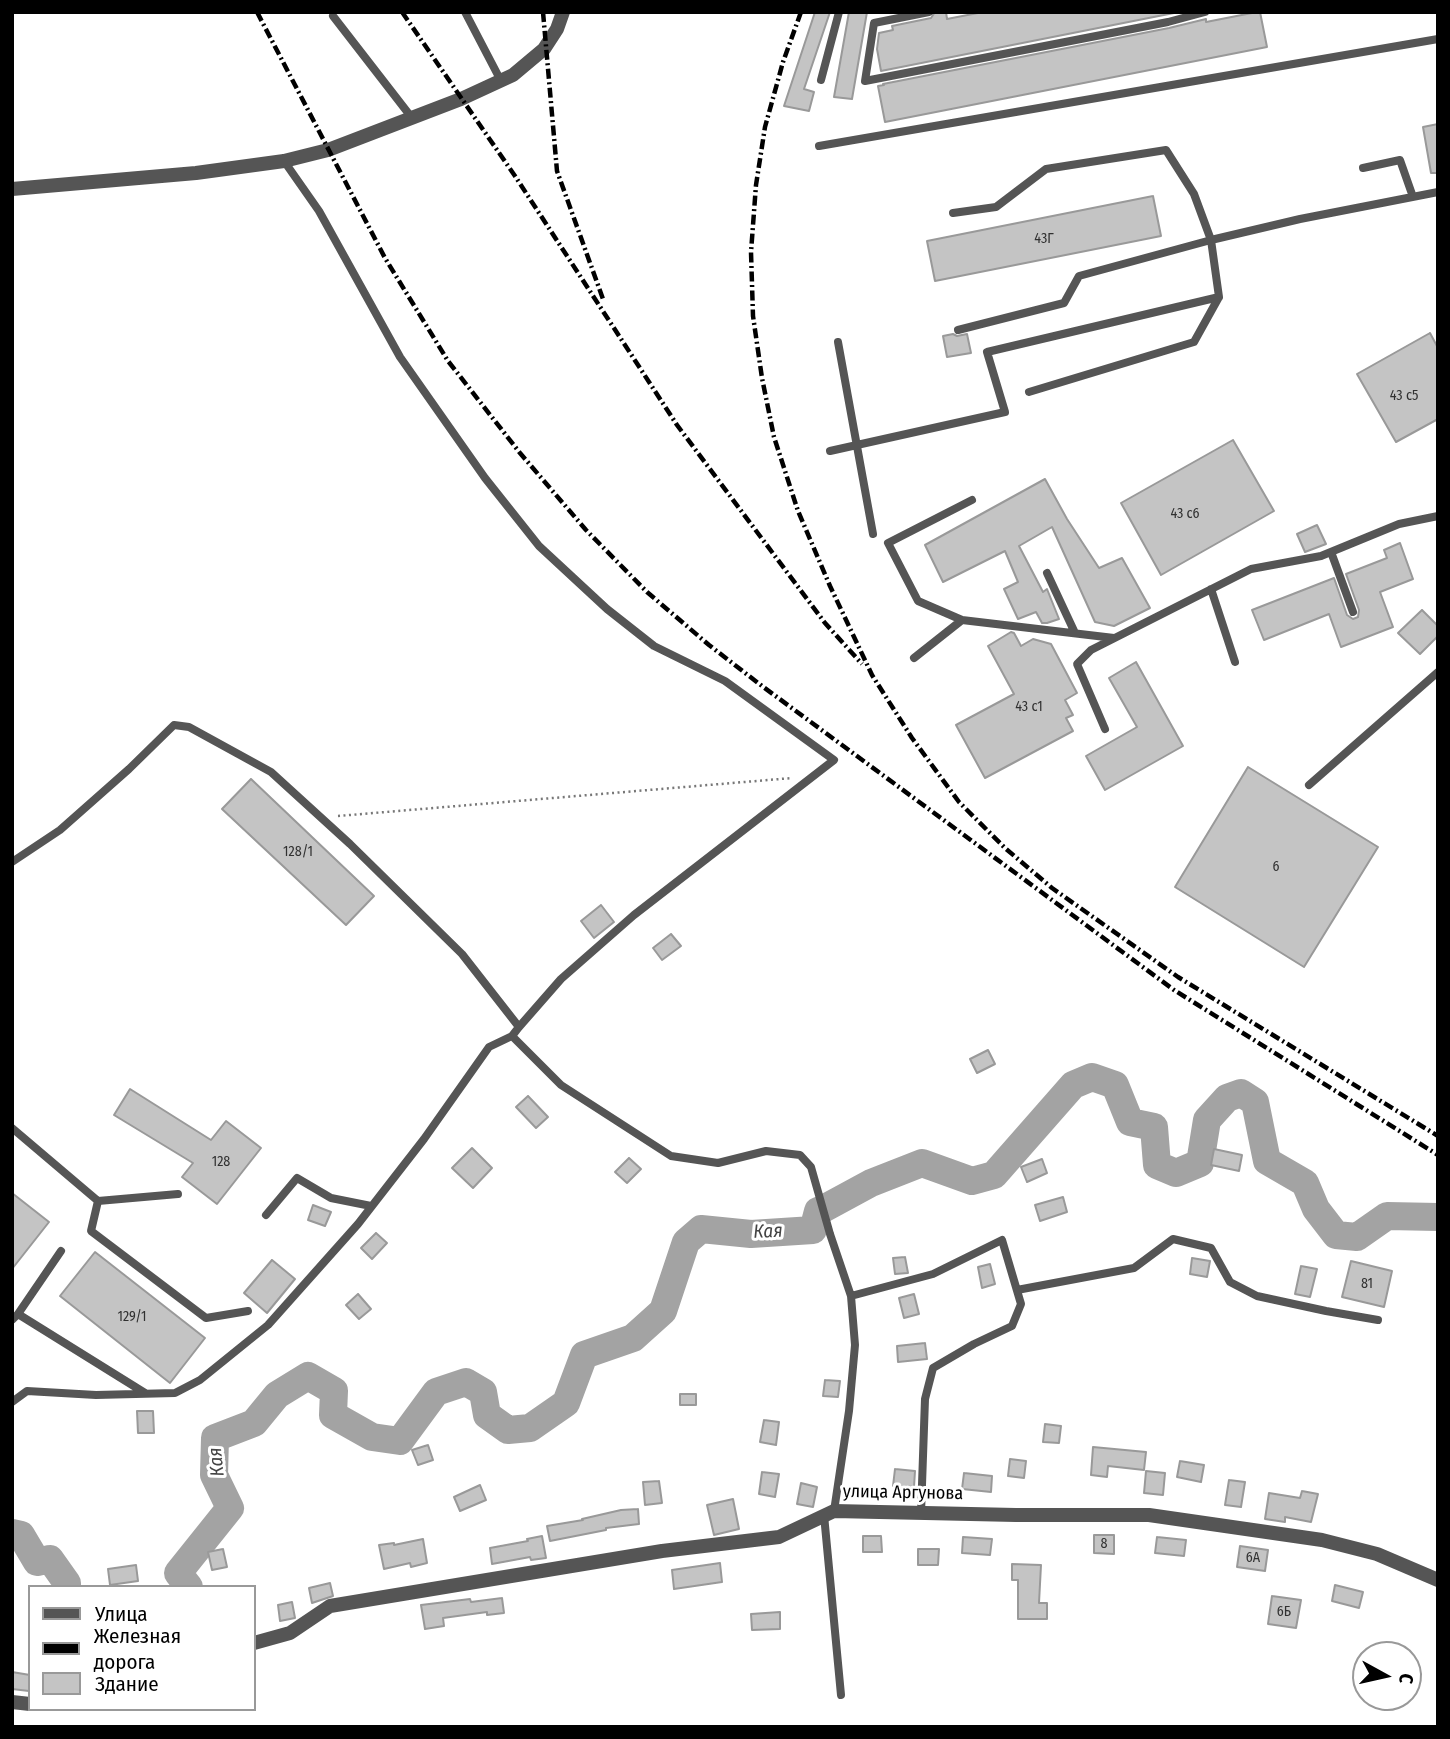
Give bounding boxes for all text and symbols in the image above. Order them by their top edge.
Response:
house number: 43Г [1034,231,1054,247]
house number: 43 с5 [1390,388,1418,404]
house number: 43 с6 [1170,506,1200,522]
house number: 43 с1 [1015,699,1043,715]
house number: 128/1 [283,844,313,860]
house number: 6 [1273,859,1279,875]
house number: 128 [212,1154,230,1170]
water label: Кая [753,1220,783,1244]
house number: 81 [1361,1276,1373,1292]
house number: 129/1 [118,1309,146,1325]
water label: Кая [204,1446,230,1478]
street label: улица Аргунова [843,1481,963,1505]
house number: 8 [1101,1536,1107,1552]
house number: 6А [1246,1550,1260,1566]
legend [28,1585,256,1711]
text: Улица [95,1601,148,1627]
house number: 6Б [1277,1604,1291,1620]
text: Железная дорога [94,1623,181,1675]
north arrow [1352,1641,1422,1711]
text: Здание [95,1671,159,1697]
text: С [1394,1672,1418,1685]

